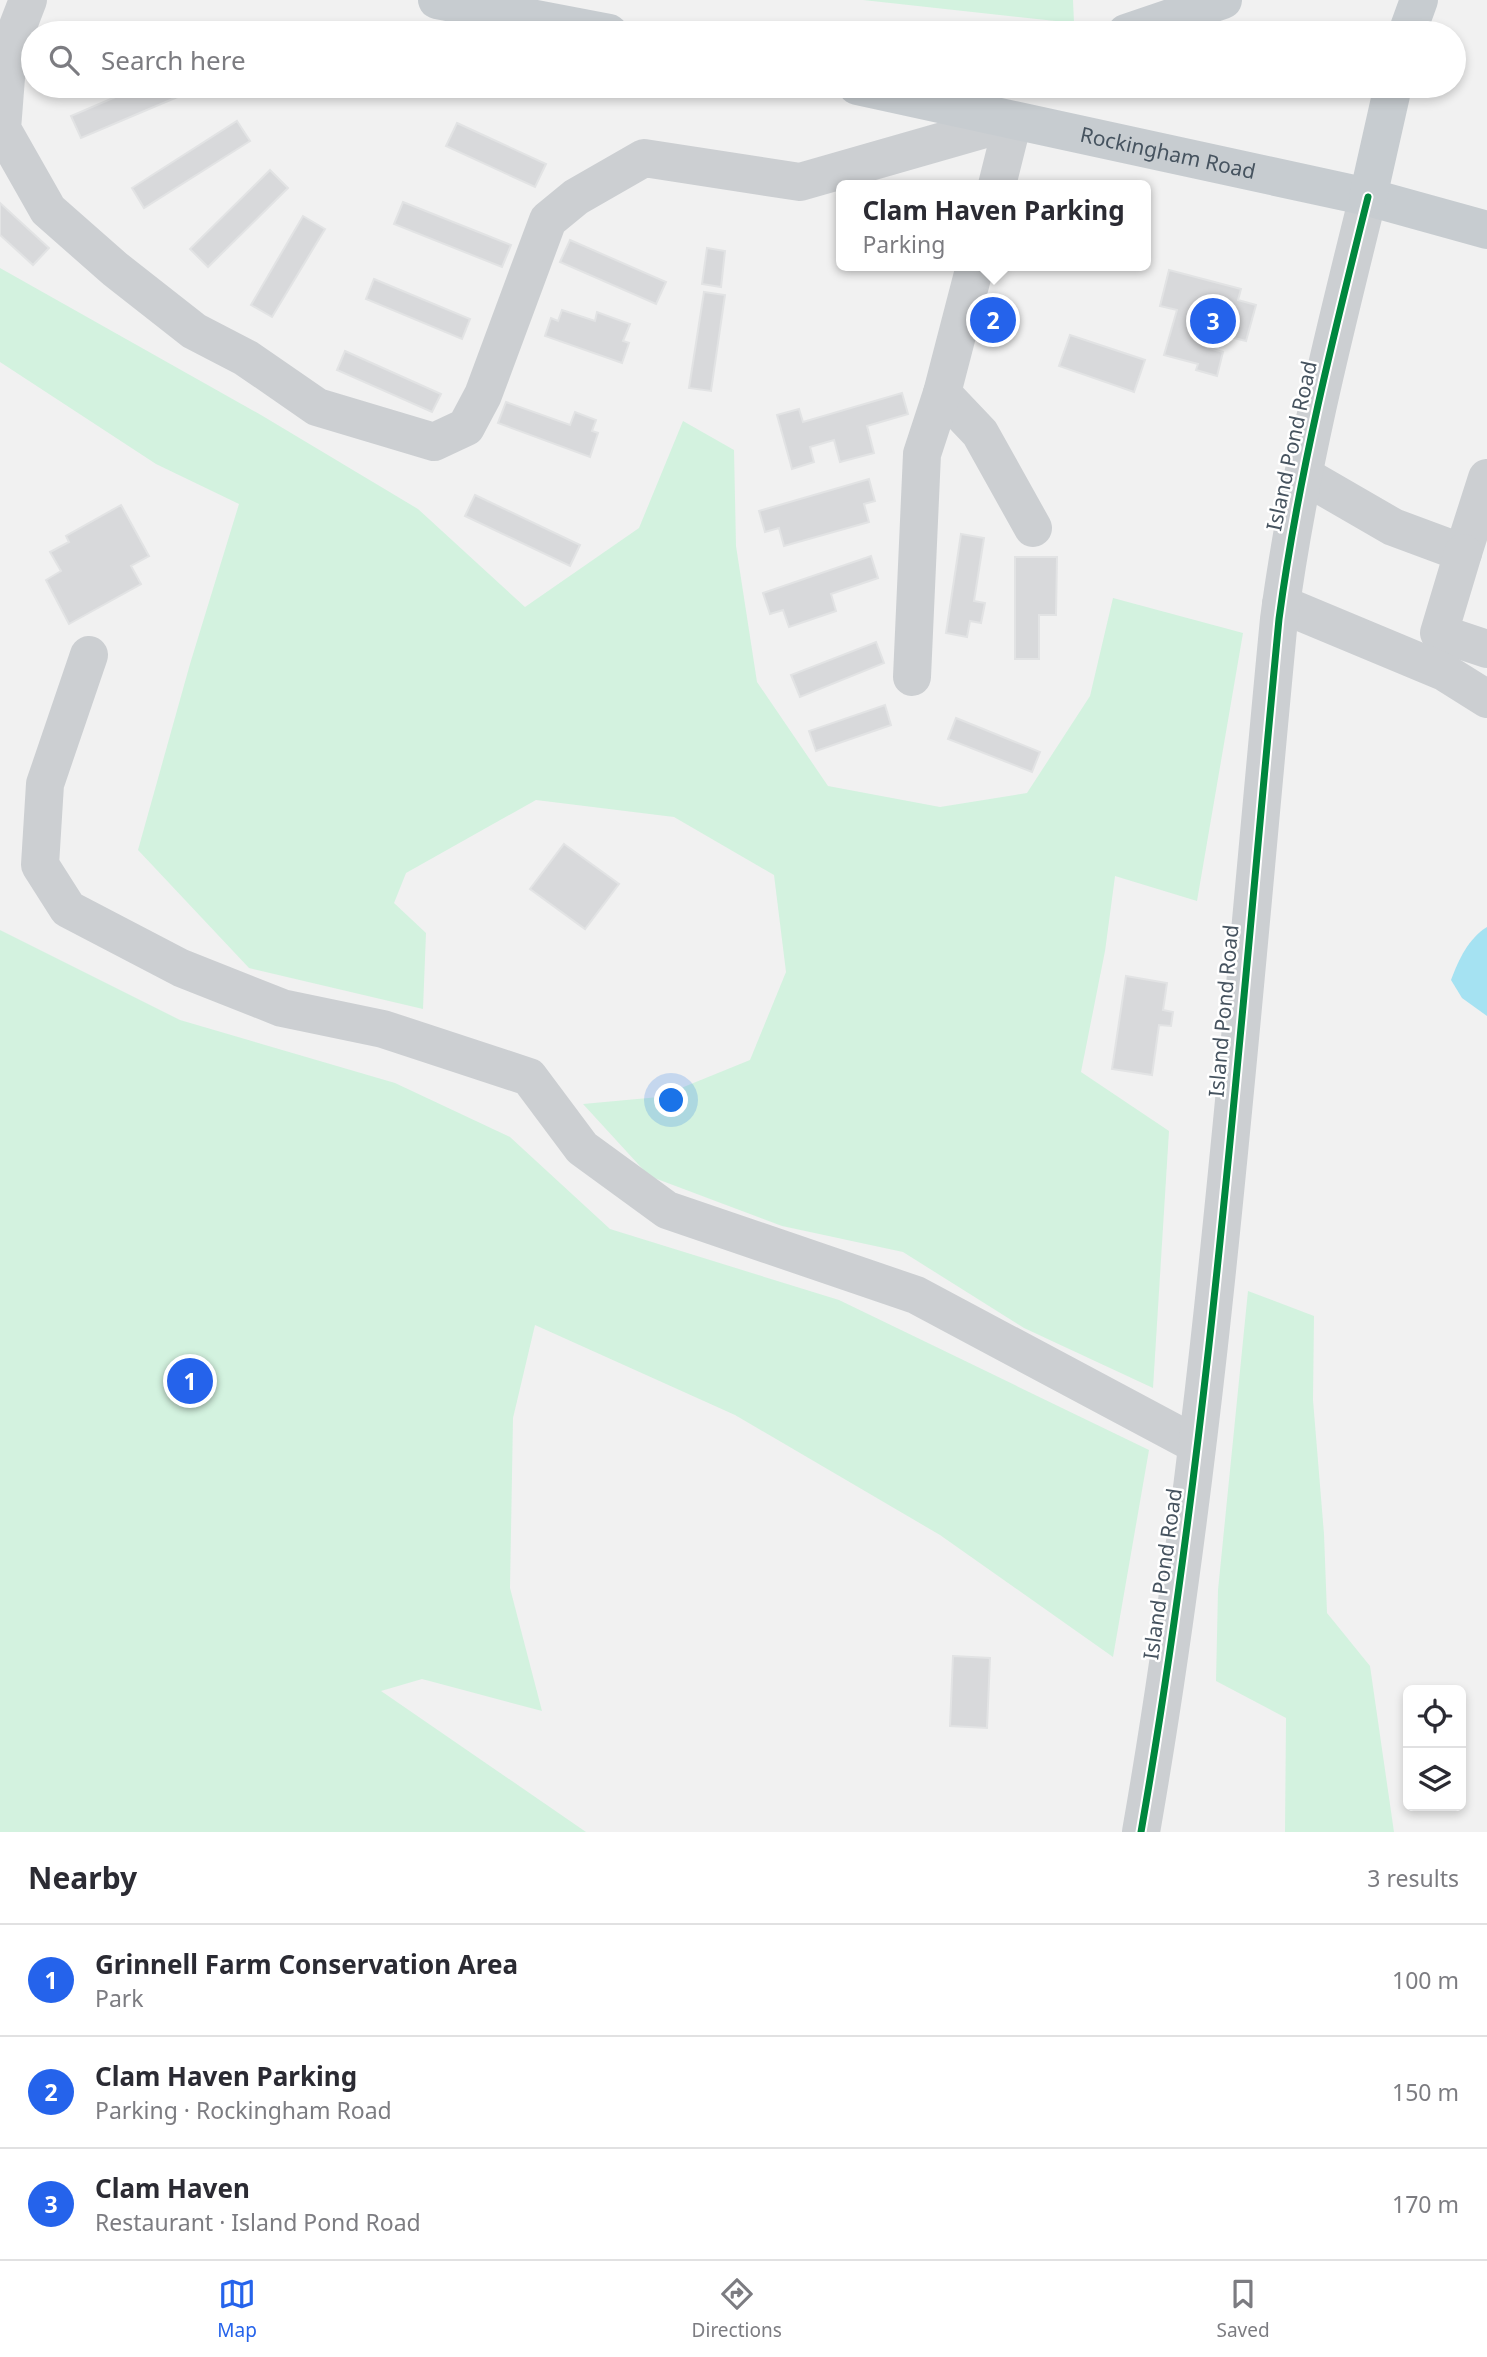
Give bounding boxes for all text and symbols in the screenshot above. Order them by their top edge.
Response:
search box [21,21,1466,98]
icon: search [45,41,83,79]
text: Search here [101,42,246,78]
street label: Rockingham Road [1078,120,1258,185]
popup [836,180,1151,271]
text: Clam Haven Parking [862,192,1125,228]
text: Parking [862,228,945,260]
pin: 2 [970,294,1016,346]
pin: 3 [1190,295,1236,347]
street label: Island Pond Road [1259,358,1323,533]
street label: Island Pond Road [1202,924,1244,1098]
your location [654,1083,688,1117]
pin: 1 [167,1355,213,1407]
street label: Island Pond Road [1136,1486,1188,1661]
map controls [1403,1685,1466,1811]
button: locate [1403,1685,1466,1748]
button: layers [1403,1748,1466,1811]
text: Nearby [28,1857,137,1898]
text: 3 results [1367,1862,1459,1894]
text: Grinnell Farm Conservation Area [95,1946,518,1982]
text: 1 [44,1964,58,1996]
text: 100 m [1392,1964,1459,1996]
text: Park [95,1982,144,2014]
text: Clam Haven Parking [95,2058,357,2094]
text: 2 [44,2076,58,2108]
text: 150 m [1392,2076,1459,2108]
text: Parking · Rockingham Road [95,2094,392,2126]
text: Clam Haven [95,2170,250,2206]
text: 3 [44,2188,58,2220]
text: 170 m [1392,2188,1459,2220]
text: Restaurant · Island Pond Road [95,2206,421,2238]
tab: Map [217,2275,257,2343]
tab: Directions [692,2275,782,2343]
tab: Saved [1216,2275,1270,2343]

